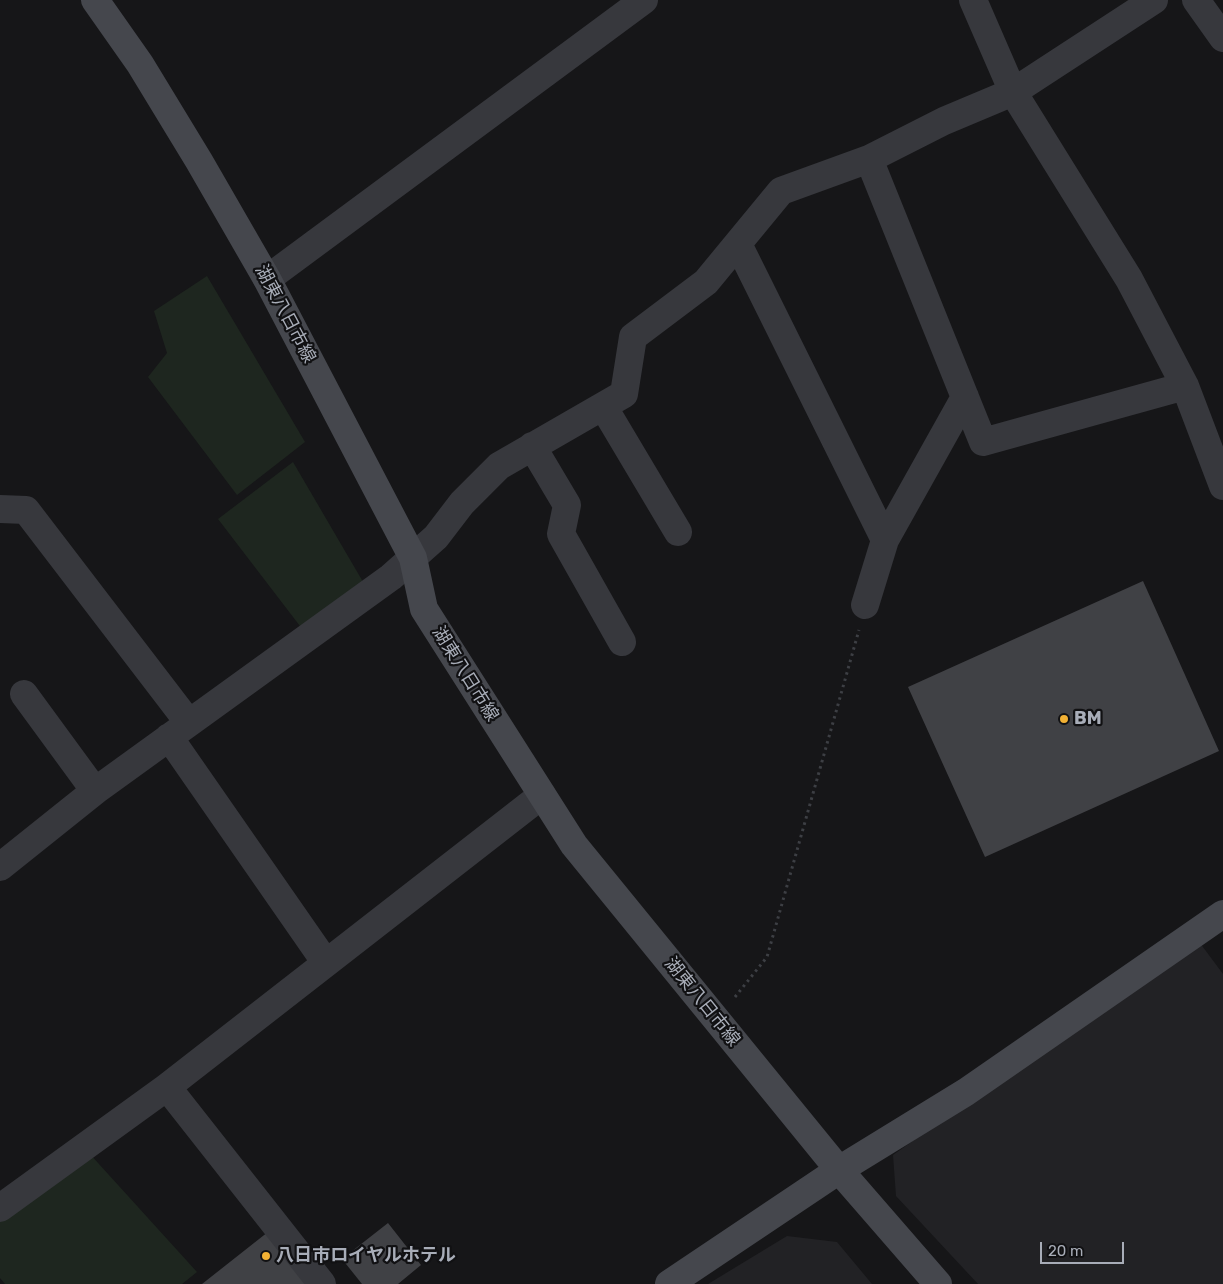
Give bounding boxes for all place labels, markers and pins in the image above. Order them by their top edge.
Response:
place label: BM [1074,708,1102,730]
marker: BM [1058,713,1070,725]
place label: 八日市ロイヤルホテル [276,1245,456,1267]
marker: 八日市ロイヤルホテル [260,1250,272,1262]

